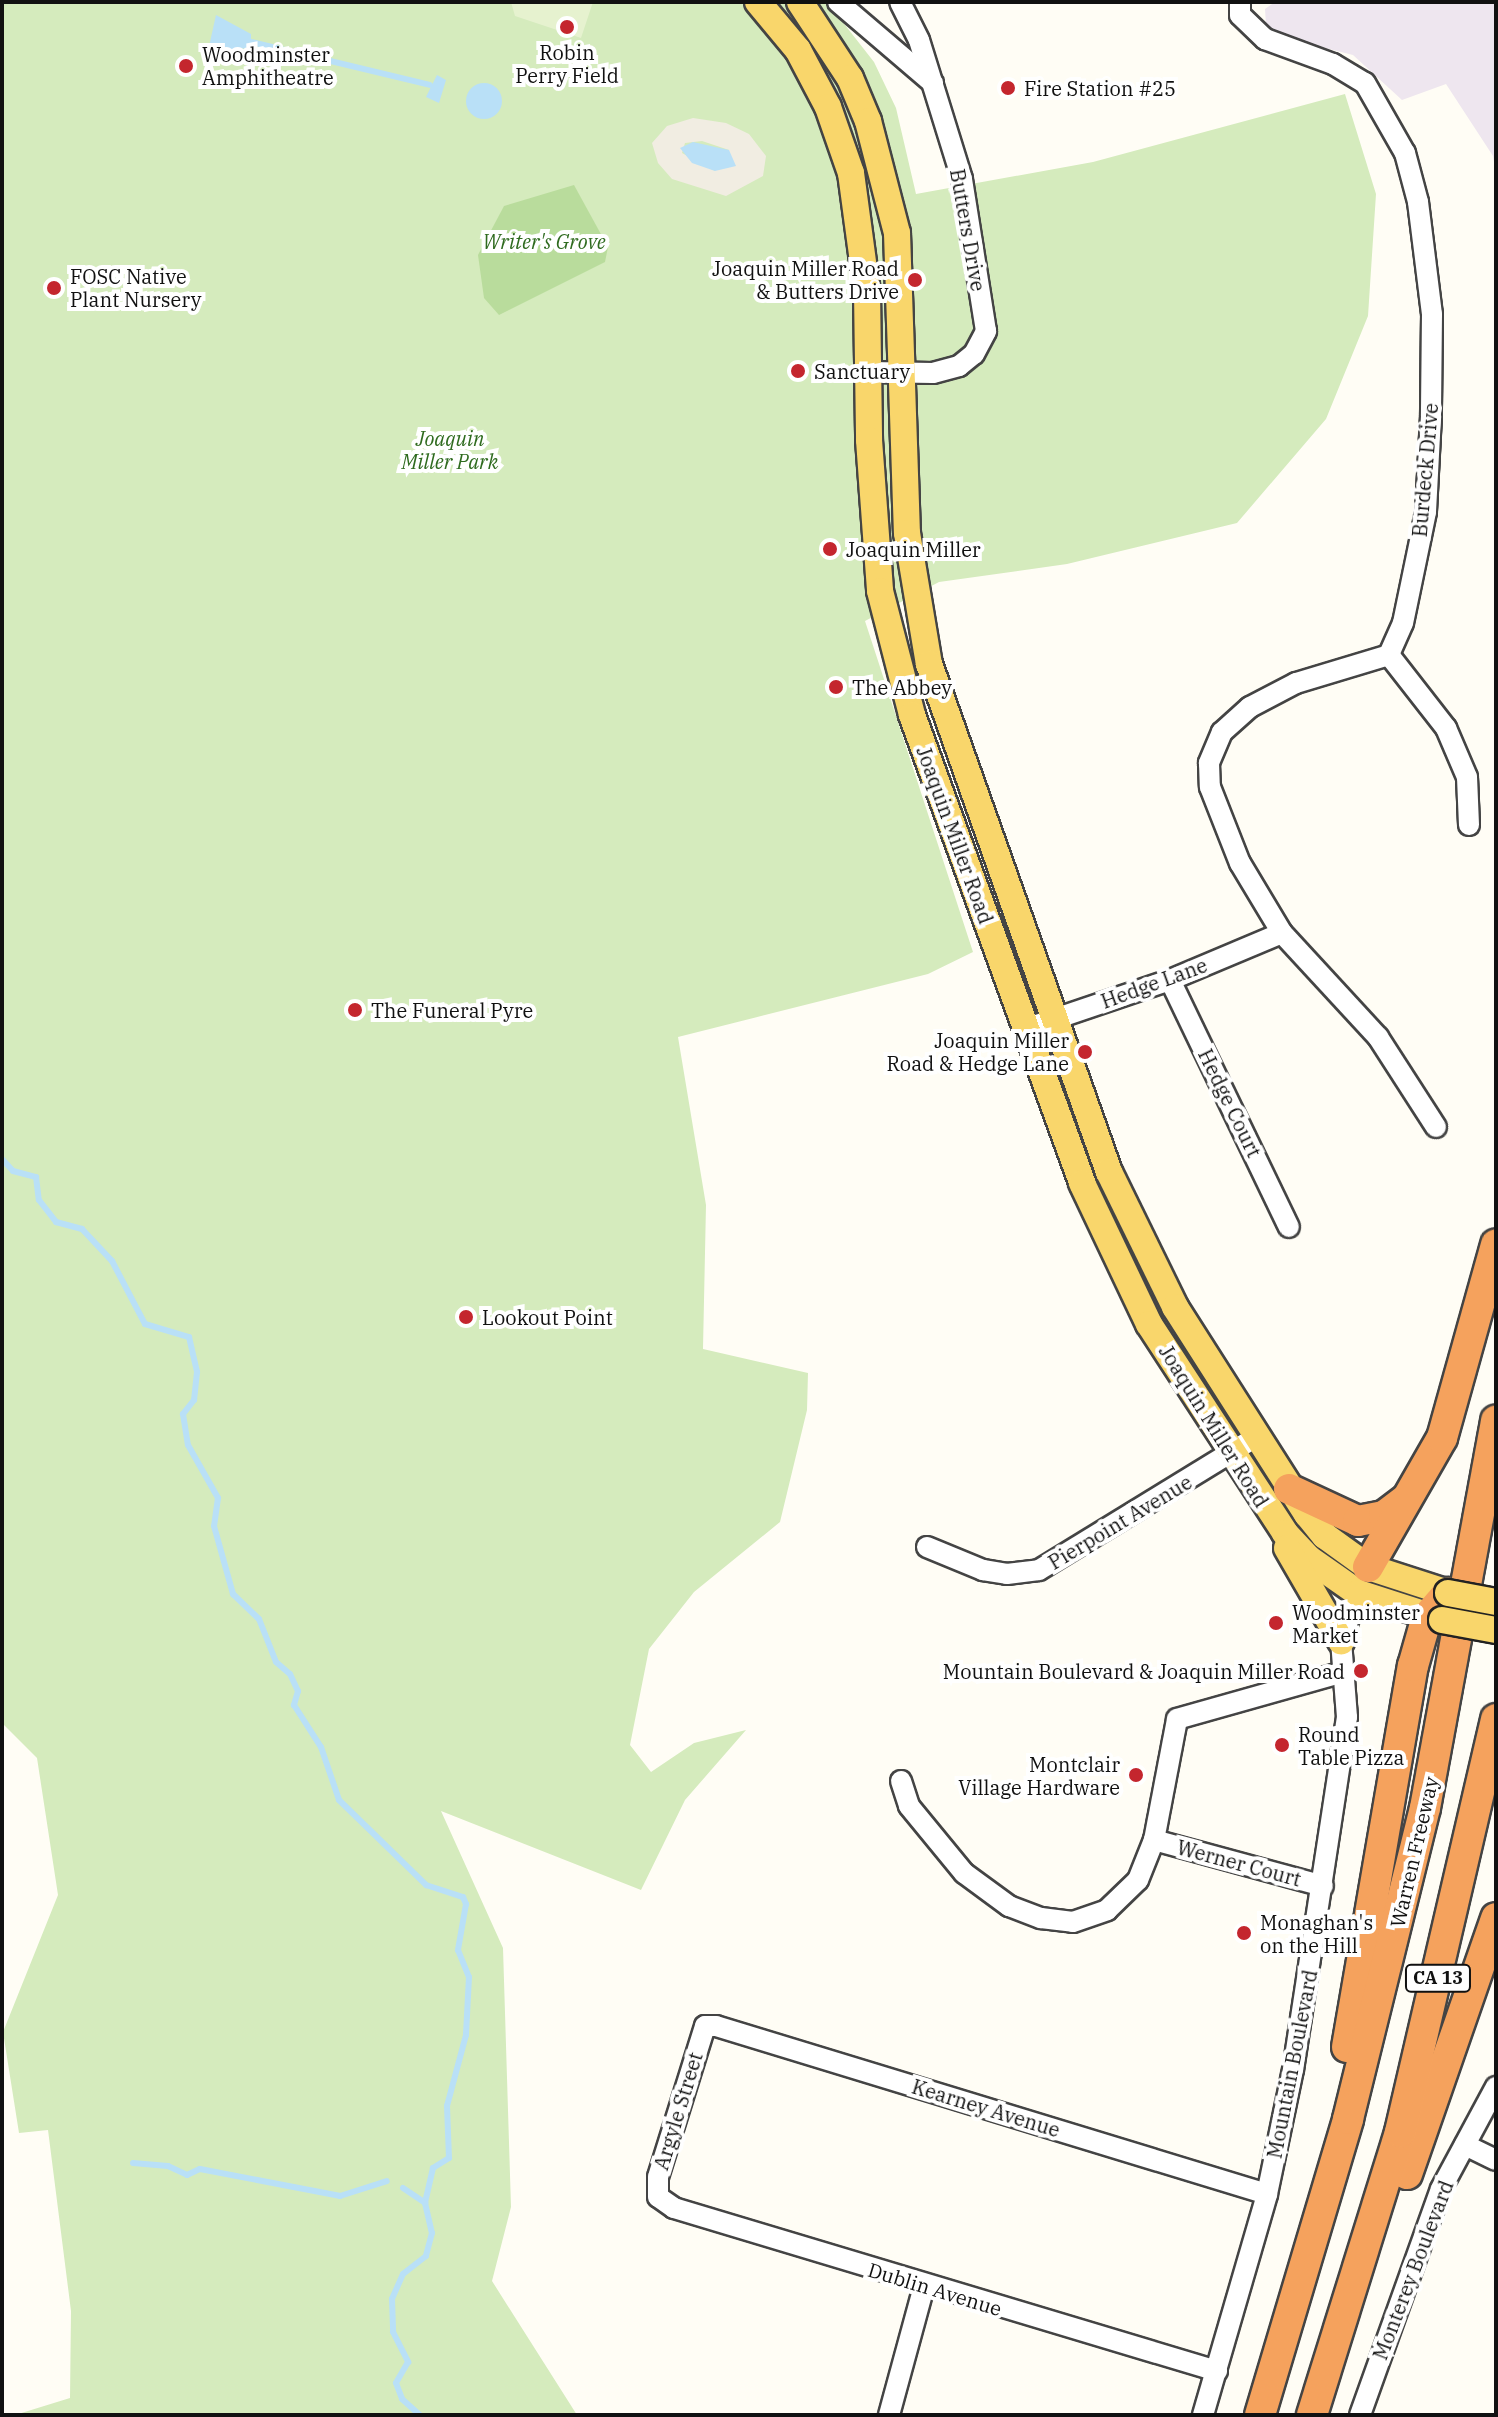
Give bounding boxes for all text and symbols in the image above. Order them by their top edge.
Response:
marker: Robin Perry Field [558,18,576,36]
place label: Robin Perry Field [515,40,619,87]
place label: Woodminster Amphitheatre [202,42,334,89]
marker: Woodminster Amphitheatre [177,57,195,75]
place label: Fire Station #25 [1024,76,1176,100]
marker: Fire Station #25 [999,79,1017,97]
street label: Butters Drive [945,167,991,293]
park label: Writer's Grove [482,229,606,253]
place label: Joaquin Miller Road & Butters Drive [712,256,899,303]
place label: FOSC Native Plant Nursery [70,264,201,311]
marker: Joaquin Miller Road & Butters Drive [906,271,924,289]
marker: FOSC Native Plant Nursery [45,279,63,297]
place label: Sanctuary [814,359,910,383]
marker: Sanctuary [789,362,807,380]
street label: Burdeck Drive [1407,402,1443,538]
park label: Joaquin Miller Park [402,427,498,474]
place label: Joaquin Miller [846,537,981,561]
marker: Joaquin Miller [821,540,839,558]
place label: The Abbey [852,675,952,699]
marker: The Abbey [827,678,845,696]
street label: Joaquin Miller Road [912,743,998,927]
street label: Hedge Lane [1098,953,1210,1013]
place label: The Funeral Pyre [371,998,533,1022]
marker: The Funeral Pyre [346,1001,364,1019]
place label: Joaquin Miller Road & Hedge Lane [887,1028,1069,1075]
marker: Joaquin Miller Road & Hedge Lane [1076,1043,1094,1061]
street label: Hedge Court [1193,1045,1267,1161]
place label: Lookout Point [482,1305,613,1329]
marker: Lookout Point [457,1308,475,1326]
street label: Joaquin Miller Road [1154,1340,1274,1512]
street label: Pierpoint Avenue [1044,1470,1196,1574]
place label: Woodminster Market [1292,1600,1420,1647]
marker: Woodminster Market [1267,1614,1285,1632]
place label: Mountain Boulevard & Joaquin Miller Road [943,1659,1345,1683]
marker: Mountain Boulevard & Joaquin Miller Road [1352,1662,1370,1680]
place label: Round Table Pizza [1298,1722,1404,1769]
marker: Round Table Pizza [1273,1736,1291,1754]
place label: Montclair Village Hardware [958,1752,1120,1799]
marker: Montclair Village Hardware [1127,1766,1145,1784]
street label: Warren Freeway [1385,1774,1443,1930]
street label: Werner Court [1174,1835,1304,1891]
place label: Monaghan's on the Hill [1260,1910,1373,1957]
marker: Monaghan's on the Hill [1235,1924,1253,1942]
road number: CA 13 [1404,1964,1472,1992]
street label: Mountain Boulevard [1262,1968,1322,2160]
street label: Argyle Street [649,2049,707,2173]
street label: Kearney Avenue [909,2074,1063,2142]
street label: Monterey Boulevard [1368,2177,1458,2363]
street label: Dublin Avenue [865,2257,1005,2321]

